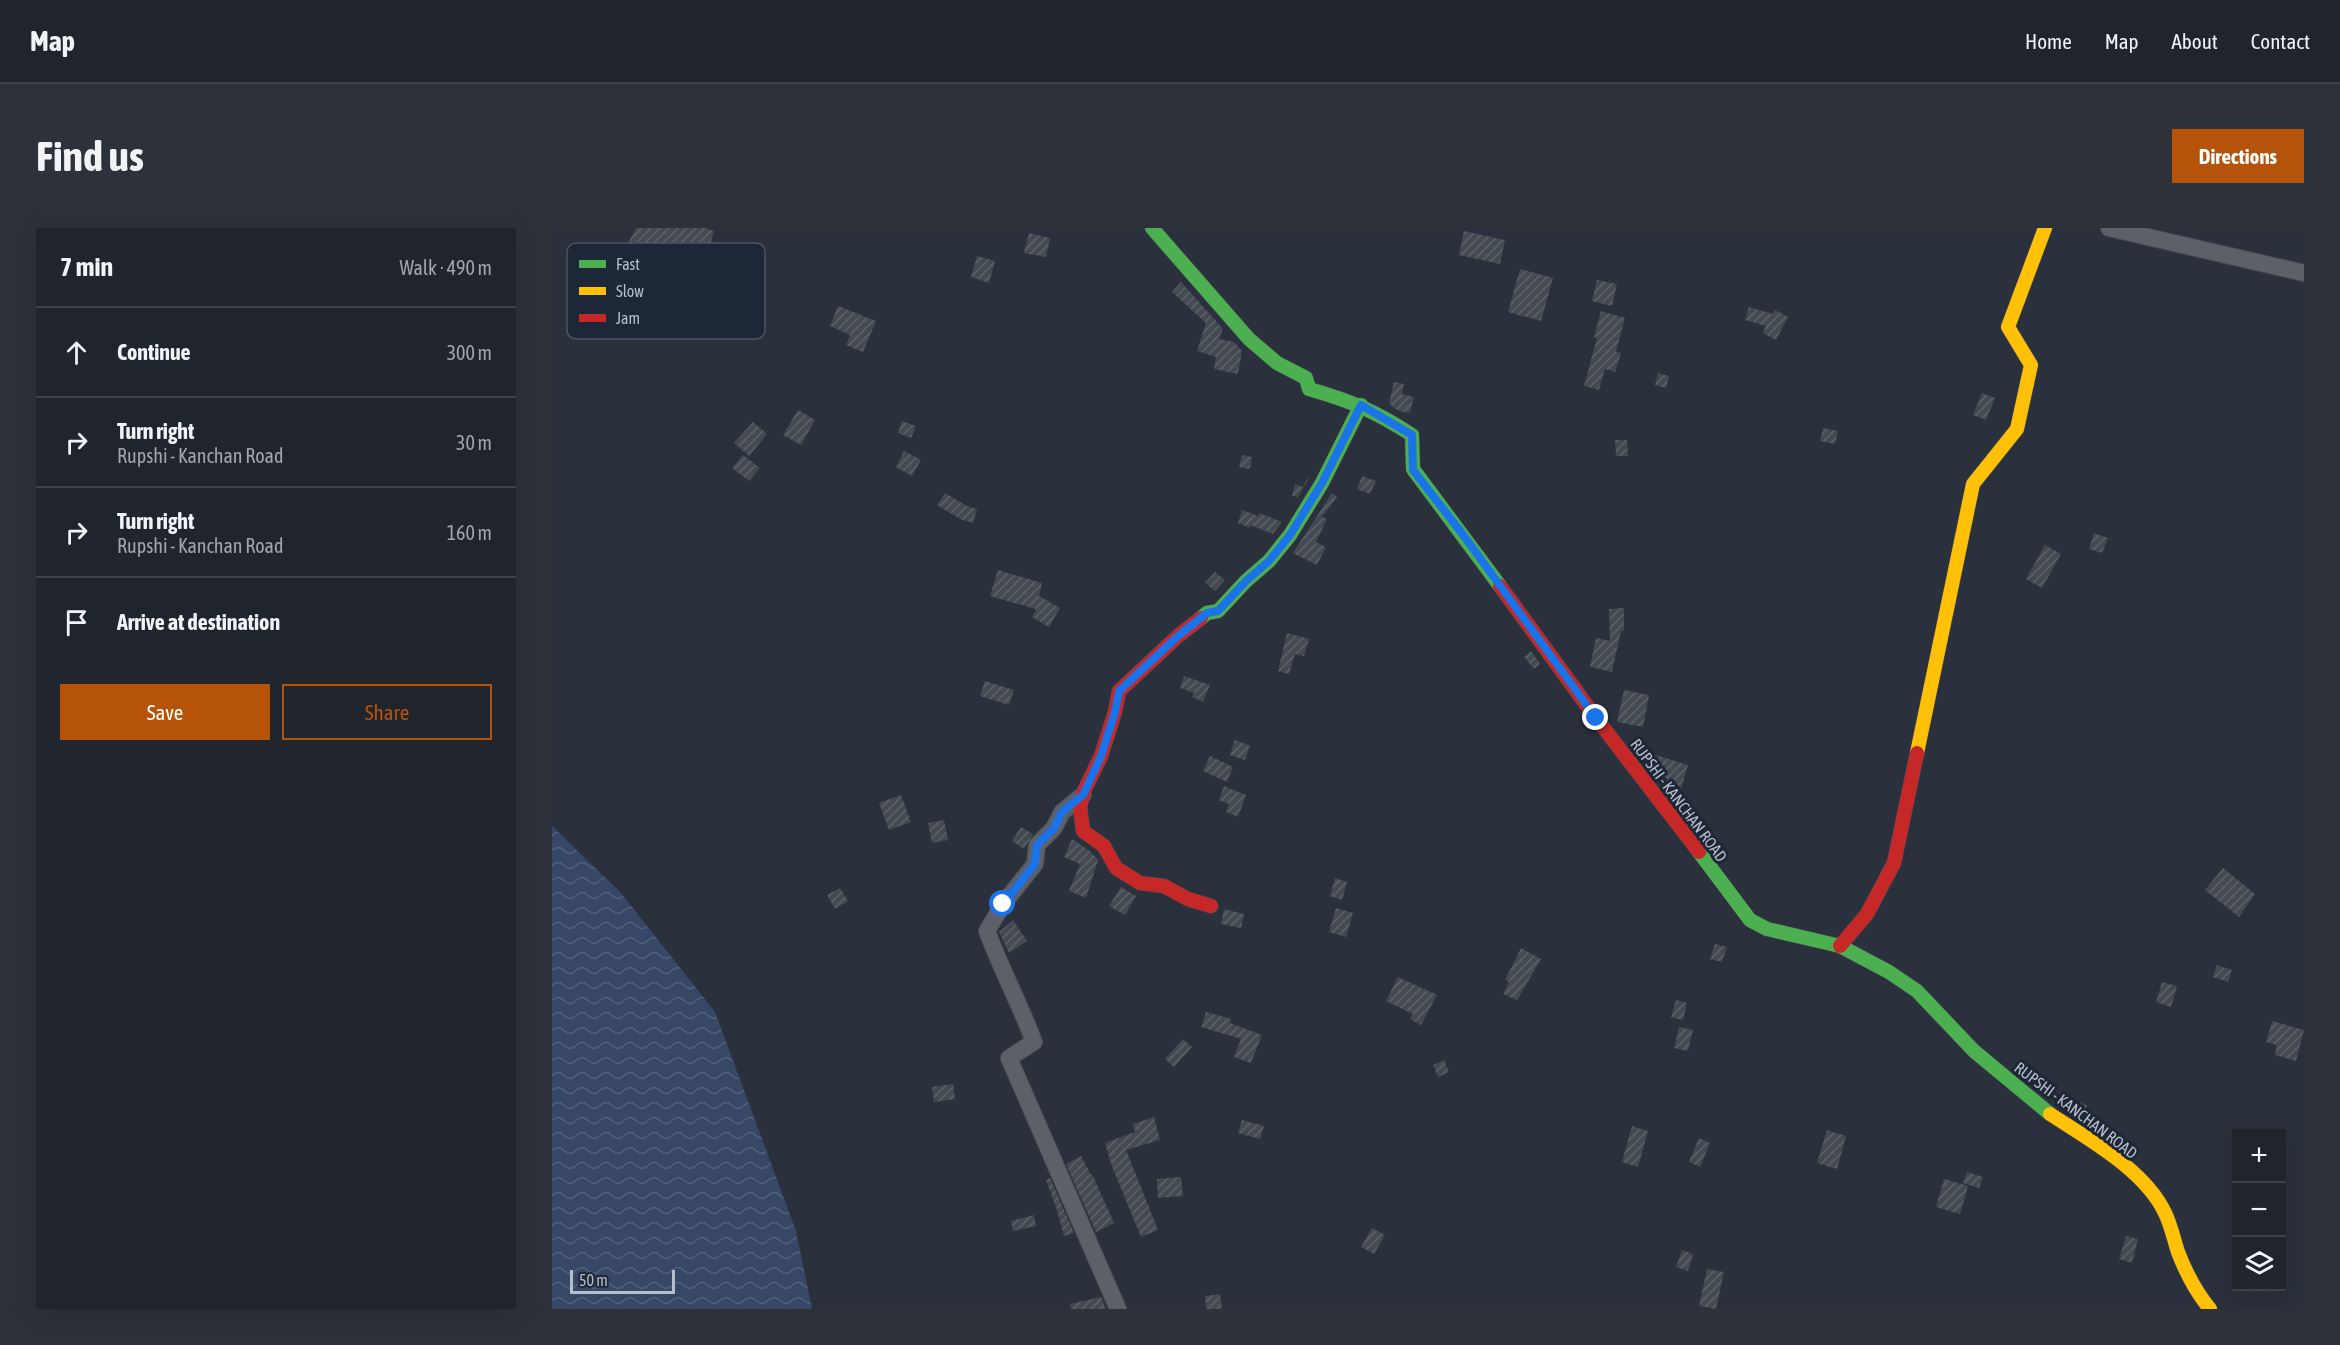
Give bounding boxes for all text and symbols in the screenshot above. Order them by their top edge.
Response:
text: Map [30,25,75,57]
text: Home [2025,29,2072,53]
text: Map [2105,29,2139,53]
text: About [2172,29,2218,53]
text: Contact [2251,29,2310,53]
button: Directions [2172,129,2304,183]
text: Find us [36,132,144,180]
legend [567,243,765,339]
text: 7 min [60,252,113,282]
text: Fast [616,255,640,273]
text: Walk · 490 m [400,256,492,279]
text: Slow [616,282,644,300]
text: Jam [616,309,640,327]
icon: ahead [60,336,93,369]
text: Continue [117,339,191,365]
text: 300 m [447,341,492,364]
text: Turn right [117,418,194,444]
icon: right [60,426,93,459]
text: 30 m [456,431,492,454]
text: Rupshi - Kanchan Road [117,444,283,467]
text: Turn right [117,508,194,534]
icon: right [60,516,93,549]
text: 160 m [447,521,492,544]
text: Rupshi - Kanchan Road [117,534,283,557]
icon: arrive [60,606,93,639]
text: Arrive at destination [117,609,280,635]
button: Save [60,684,270,740]
button: Share [282,684,492,740]
route end [1582,704,1608,730]
street label: RUPSHI - KANCHAN ROAD [1627,735,1731,865]
route start [989,890,1015,916]
street label: RUPSHI - KANCHAN ROAD [2011,1058,2141,1162]
map controls [2232,1129,2286,1291]
button: + [2232,1129,2286,1183]
button: − [2232,1183,2286,1237]
button: layers [2232,1237,2286,1291]
scale bar [570,1267,675,1294]
text: 50 m [579,1271,608,1289]

